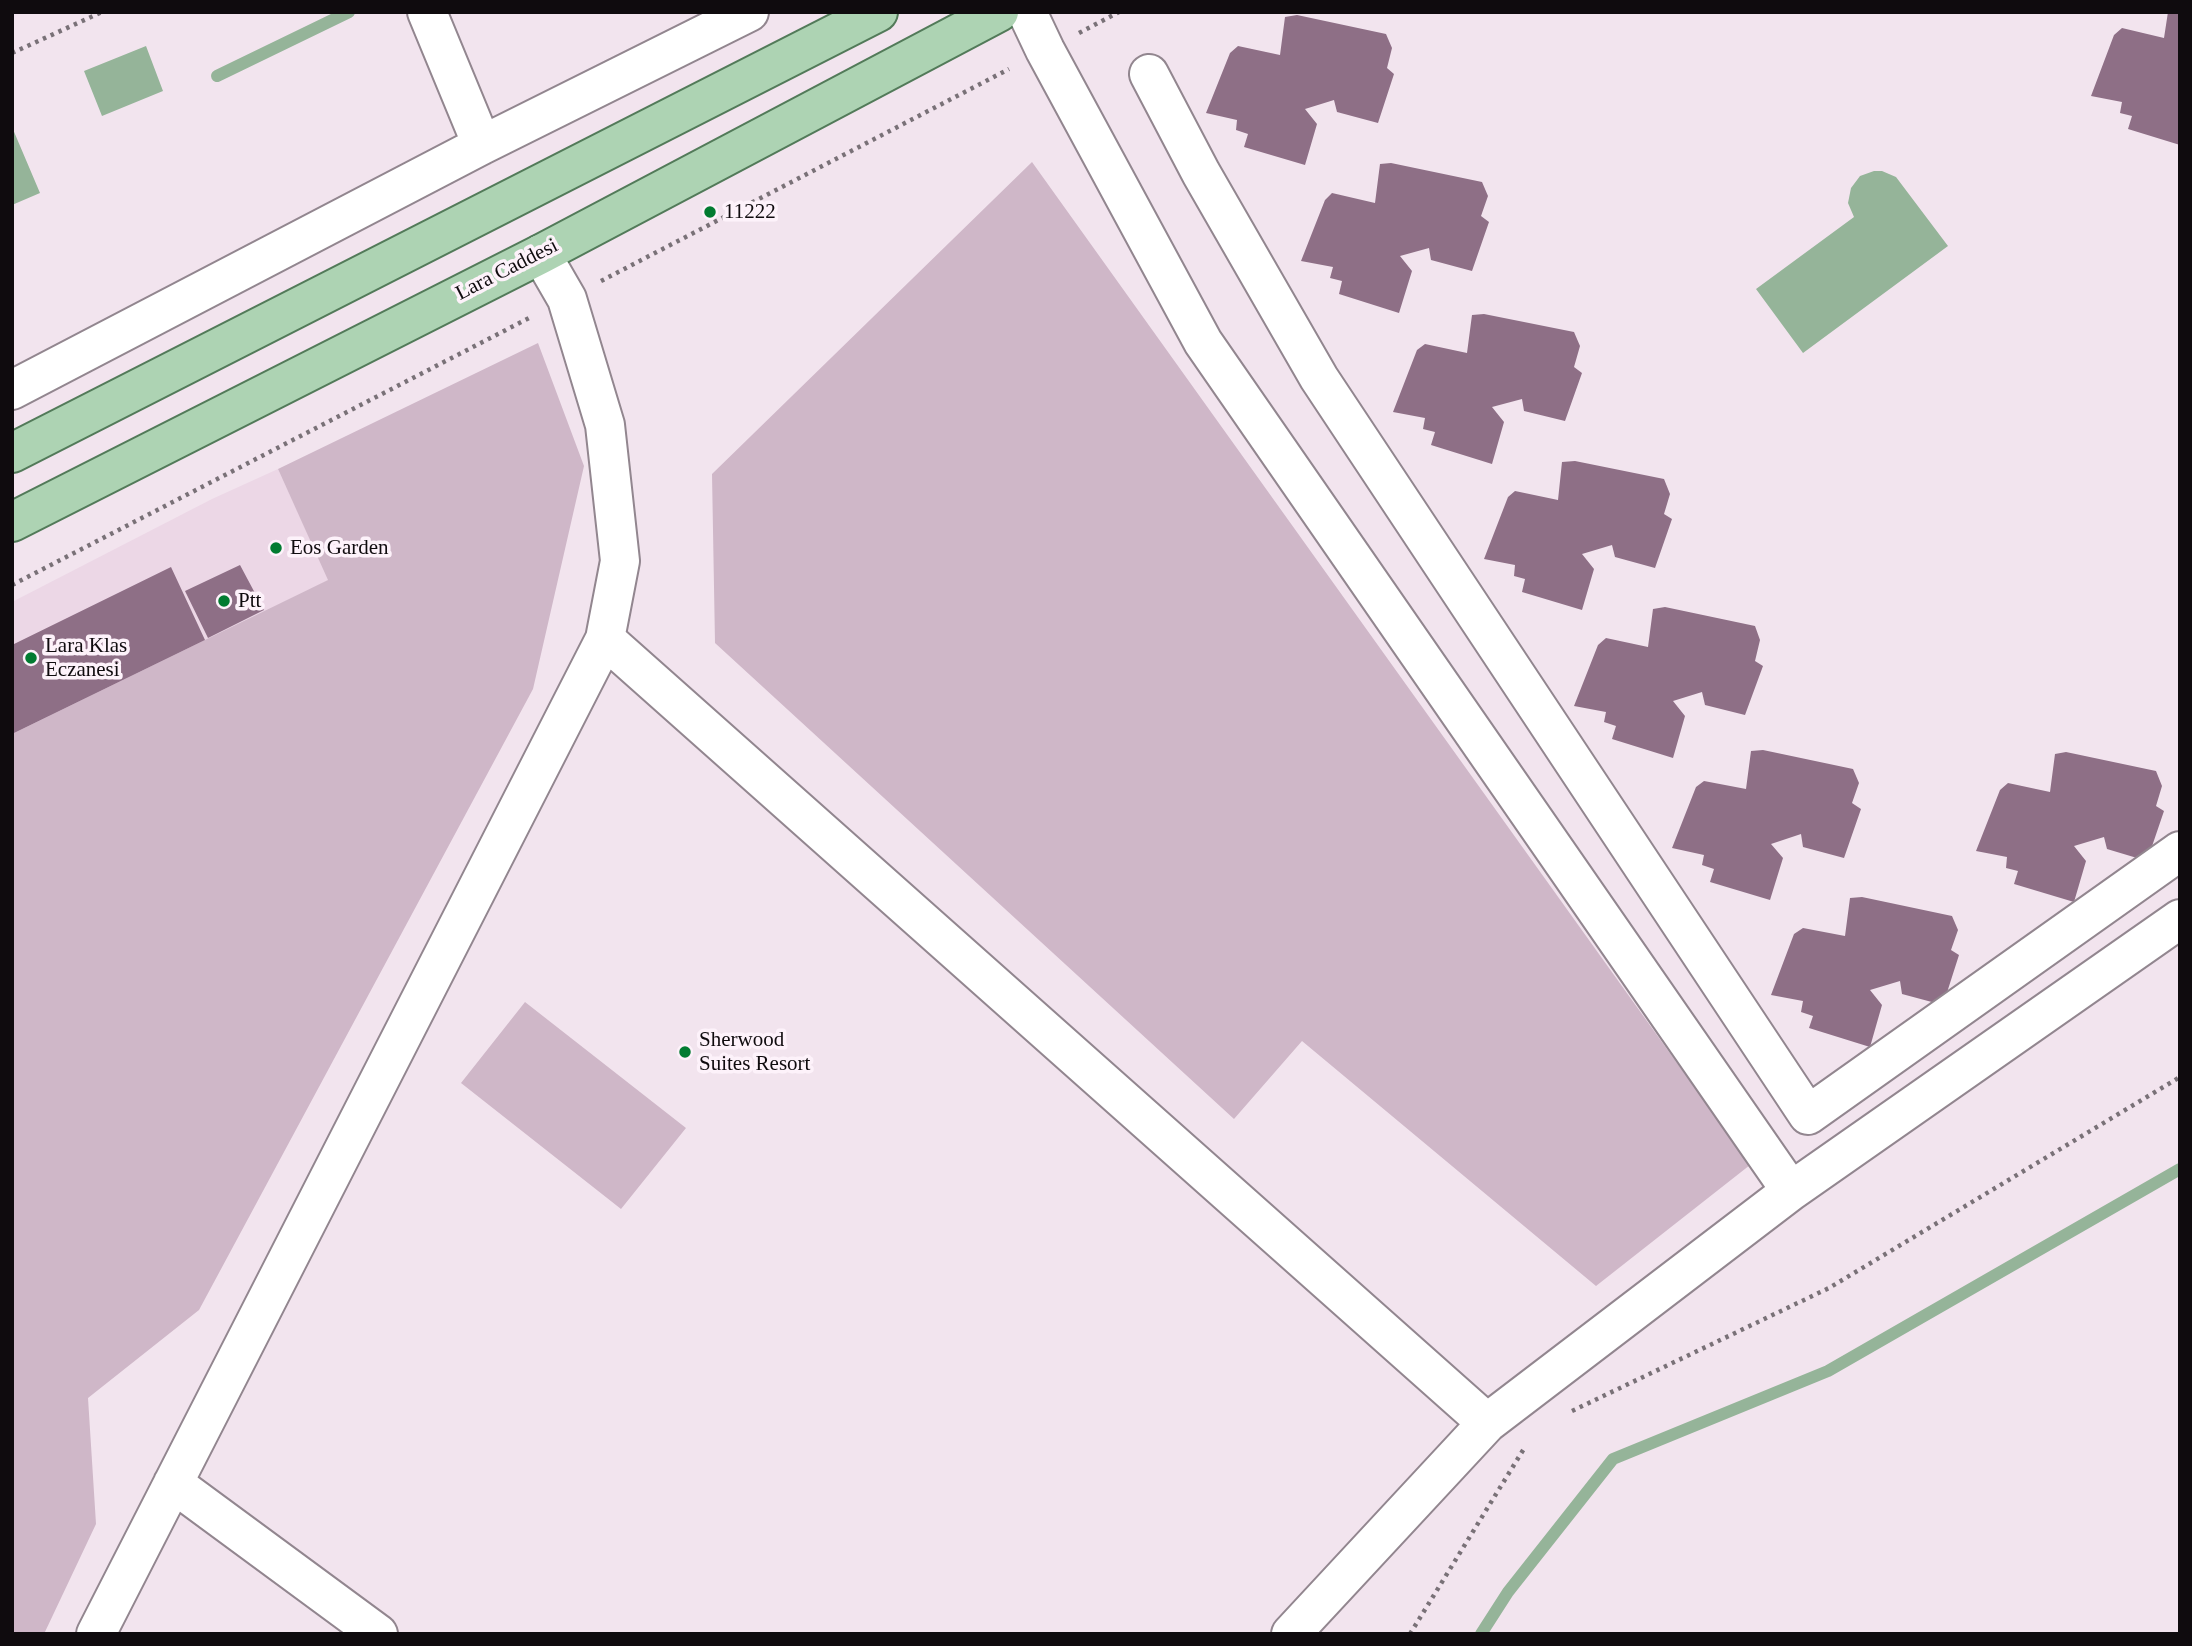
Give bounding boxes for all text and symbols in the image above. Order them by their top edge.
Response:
place label: 11222 [724,199,776,225]
marker: 11222 [702,204,718,220]
street label: Lara Caddesi [452,233,562,307]
place label: Eos Garden [290,535,389,561]
marker: Eos Garden [268,540,284,556]
place label: Ptt [238,588,261,614]
marker: Ptt [216,593,232,609]
place label: Lara Klas Eczanesi [45,633,127,683]
marker: Lara Klas Eczanesi [23,650,39,666]
place label: Sherwood Suites Resort [699,1027,810,1077]
marker: Sherwood Suites Resort [677,1044,693,1060]

